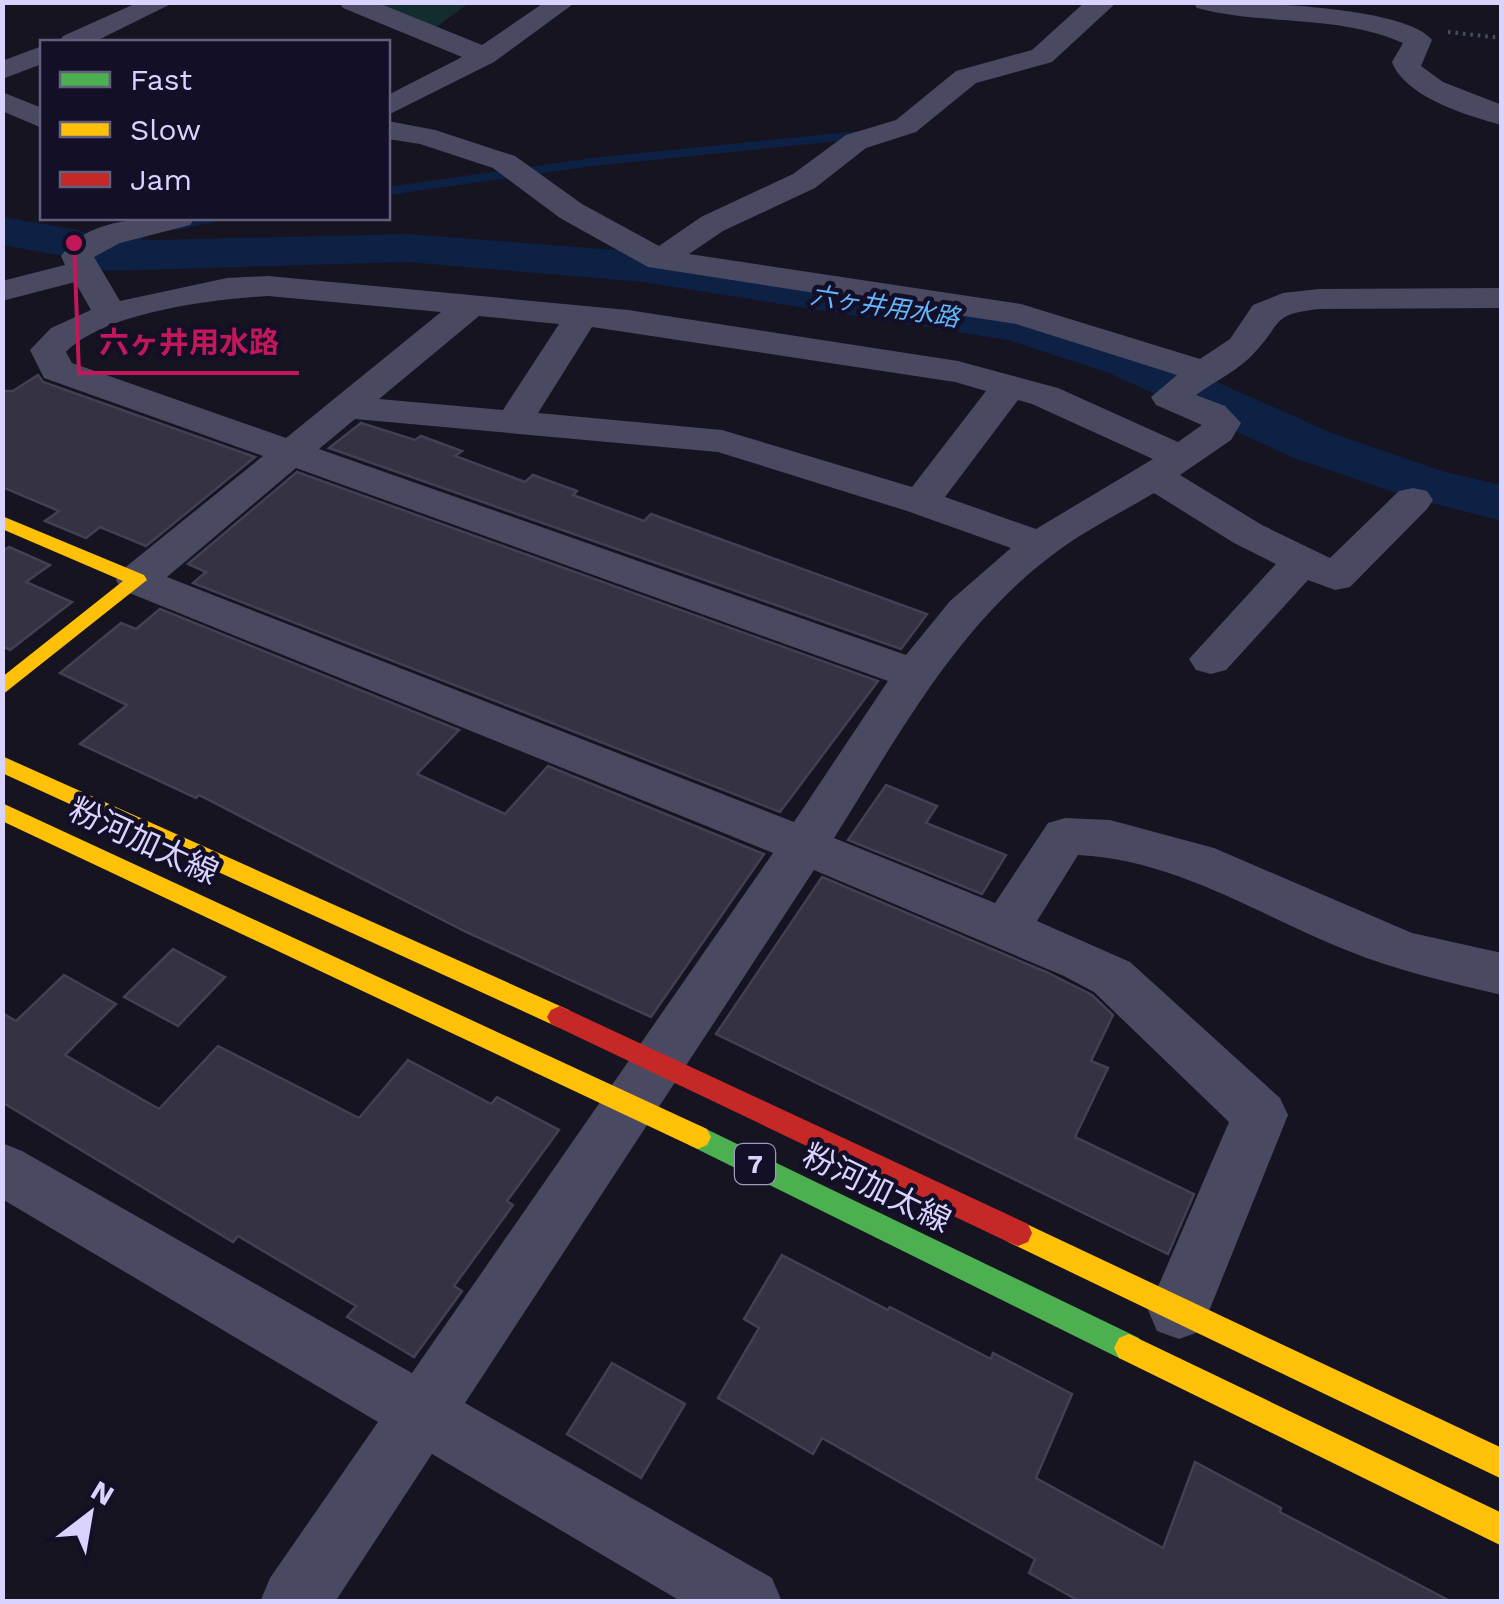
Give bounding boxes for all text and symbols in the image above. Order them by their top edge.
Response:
legend [40,40,390,220]
text: Fast [130,62,193,97]
text: Slow [130,112,201,147]
text: Jam [130,162,192,197]
water label: 六ヶ井用水路 [809,280,963,333]
callout: 六ヶ井用水路 [79,313,299,373]
text: 六ヶ井用水路 [99,325,279,360]
street label: 粉河加太線 [63,790,225,892]
street label: 粉河加太線 [797,1136,957,1240]
road number: 7 [735,1144,775,1184]
north arrow [40,1464,140,1564]
text: N [85,1474,120,1512]

